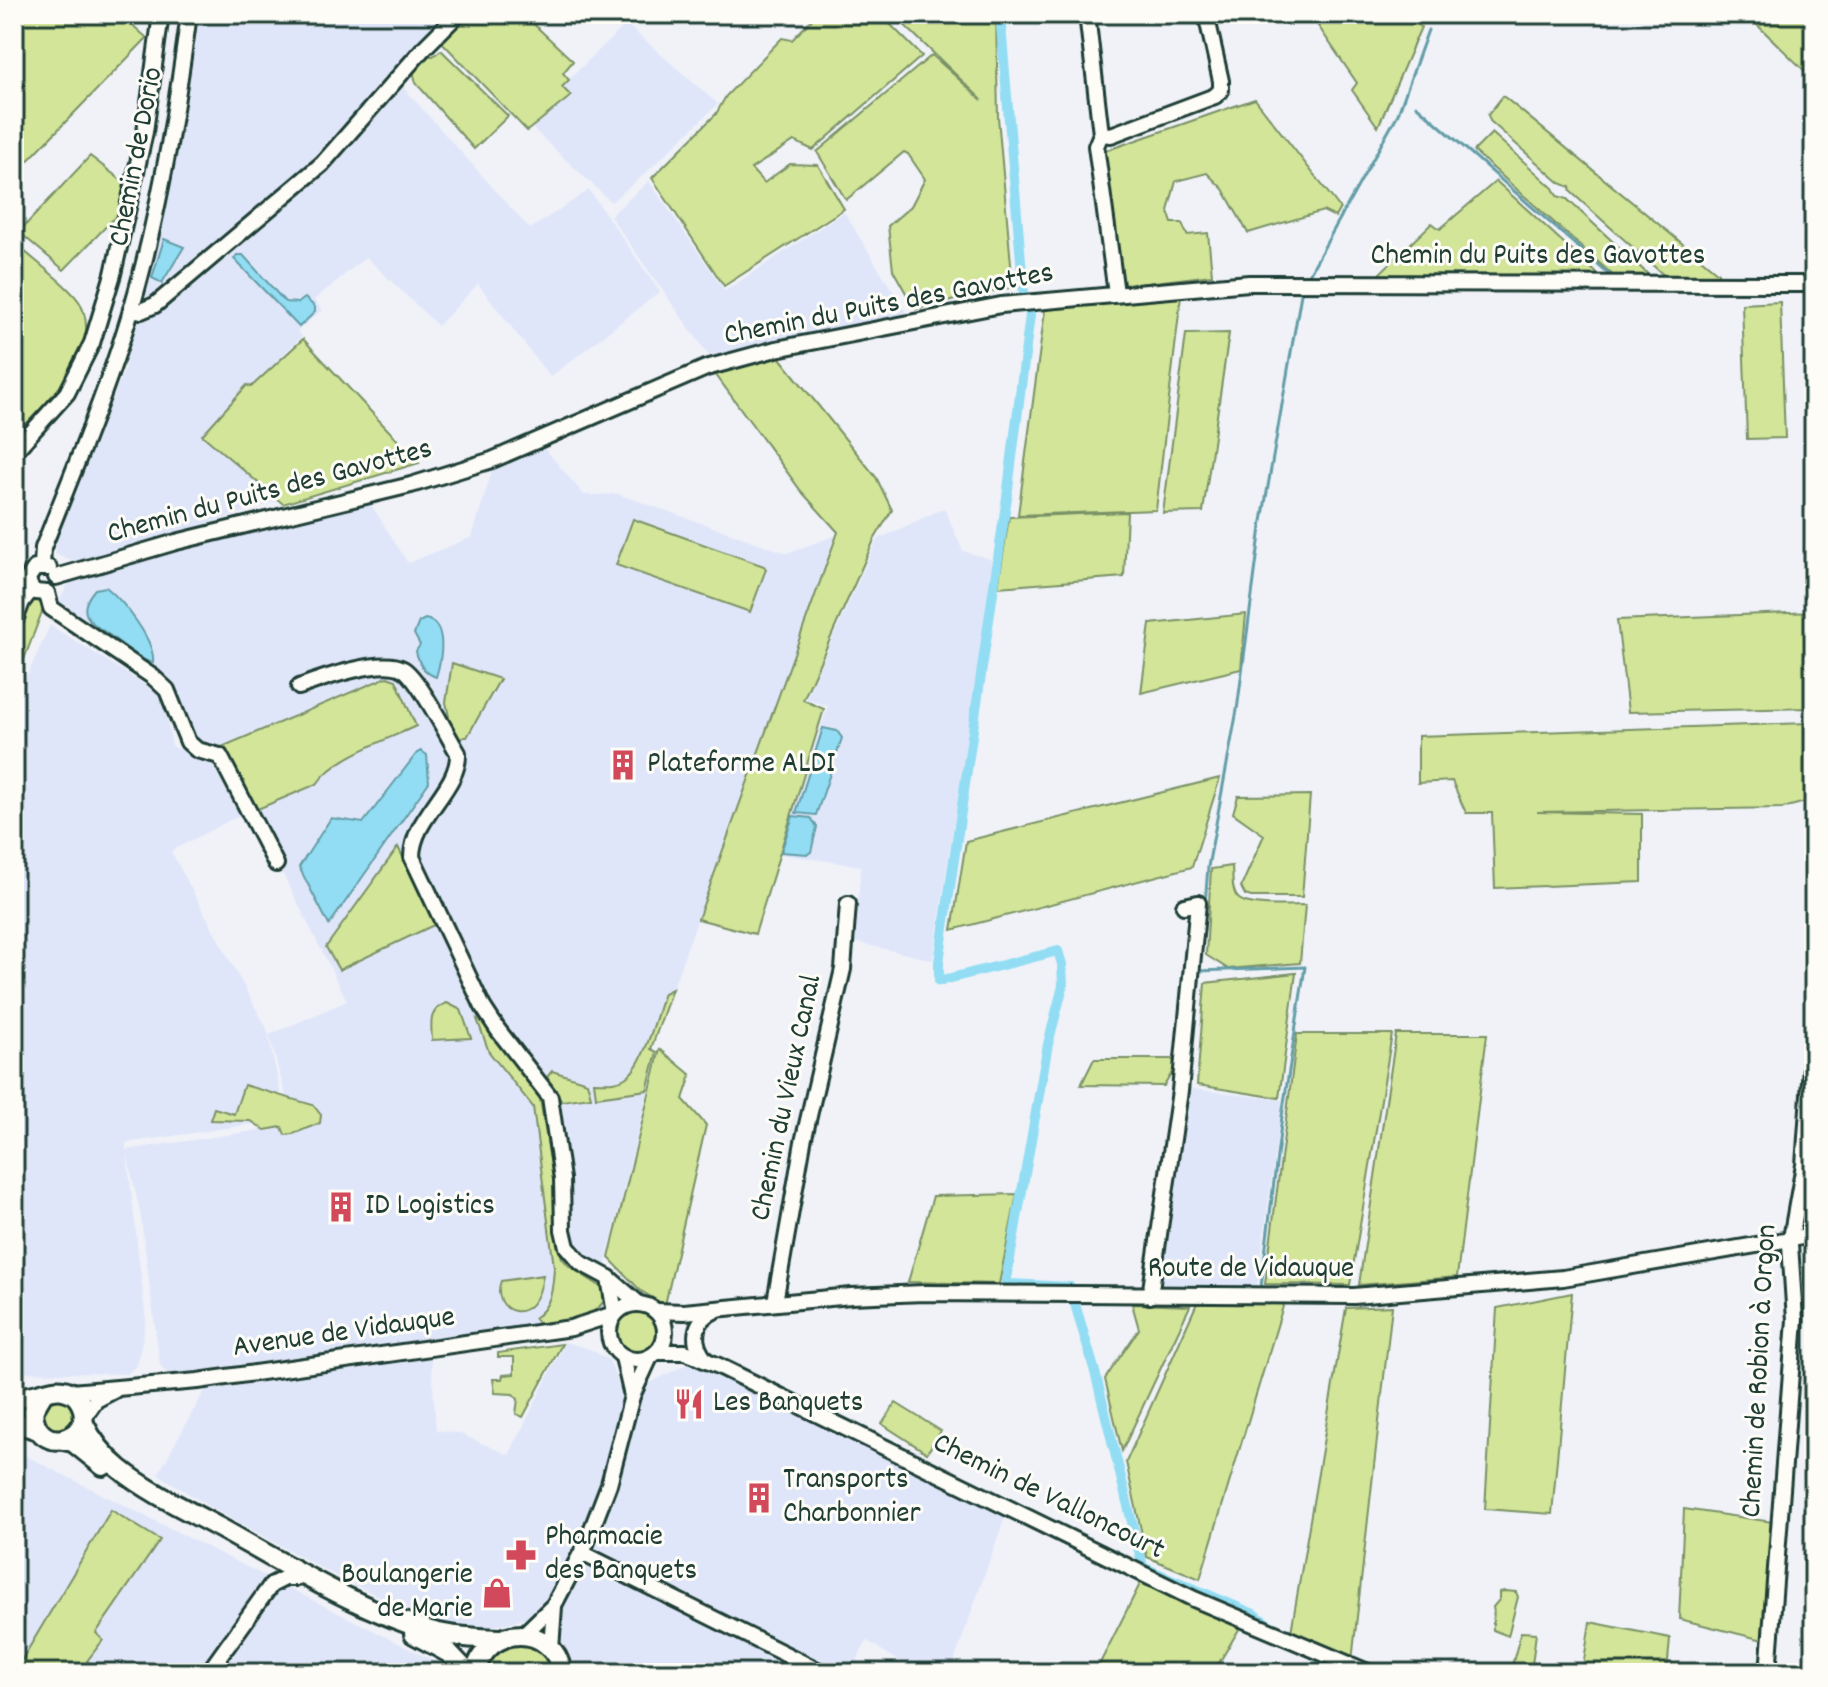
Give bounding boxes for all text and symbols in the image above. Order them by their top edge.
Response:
street label: Chemin de Dorio [100,64,176,250]
street label: Chemin du Puits des Gavottes [1371,236,1705,279]
street label: Chemin du Puits des Gavottes [721,253,1057,359]
street label: Chemin du Puits des Gavottes [103,429,437,557]
place label: Plateforme ALDI [647,744,835,787]
building icon: Plateforme ALDI [606,748,640,782]
street label: Chemin du Vieux Canal [741,971,835,1225]
place label: ID Logistics [365,1186,495,1229]
building icon: ID Logistics [324,1190,358,1224]
street label: Chemin de Robion à Orgon [1732,1223,1790,1519]
street label: Route de Vidauque [1148,1249,1354,1292]
street label: Avenue de Vidauque [230,1297,458,1371]
place label: Les Banquets [713,1383,863,1426]
restaurant icon: Les Banquets [672,1387,706,1421]
street label: Chemin de Valloncourt [925,1423,1171,1573]
place label: Transports Charbonnier [783,1460,921,1537]
building icon: Transports Charbonnier [742,1481,776,1515]
place label: Pharmacie des Banquets [545,1517,697,1594]
pharmacy icon: Pharmacie des Banquets [504,1538,538,1572]
place label: Boulangerie de Marie [341,1555,473,1632]
shop icon: Boulangerie de Marie [480,1576,514,1610]

